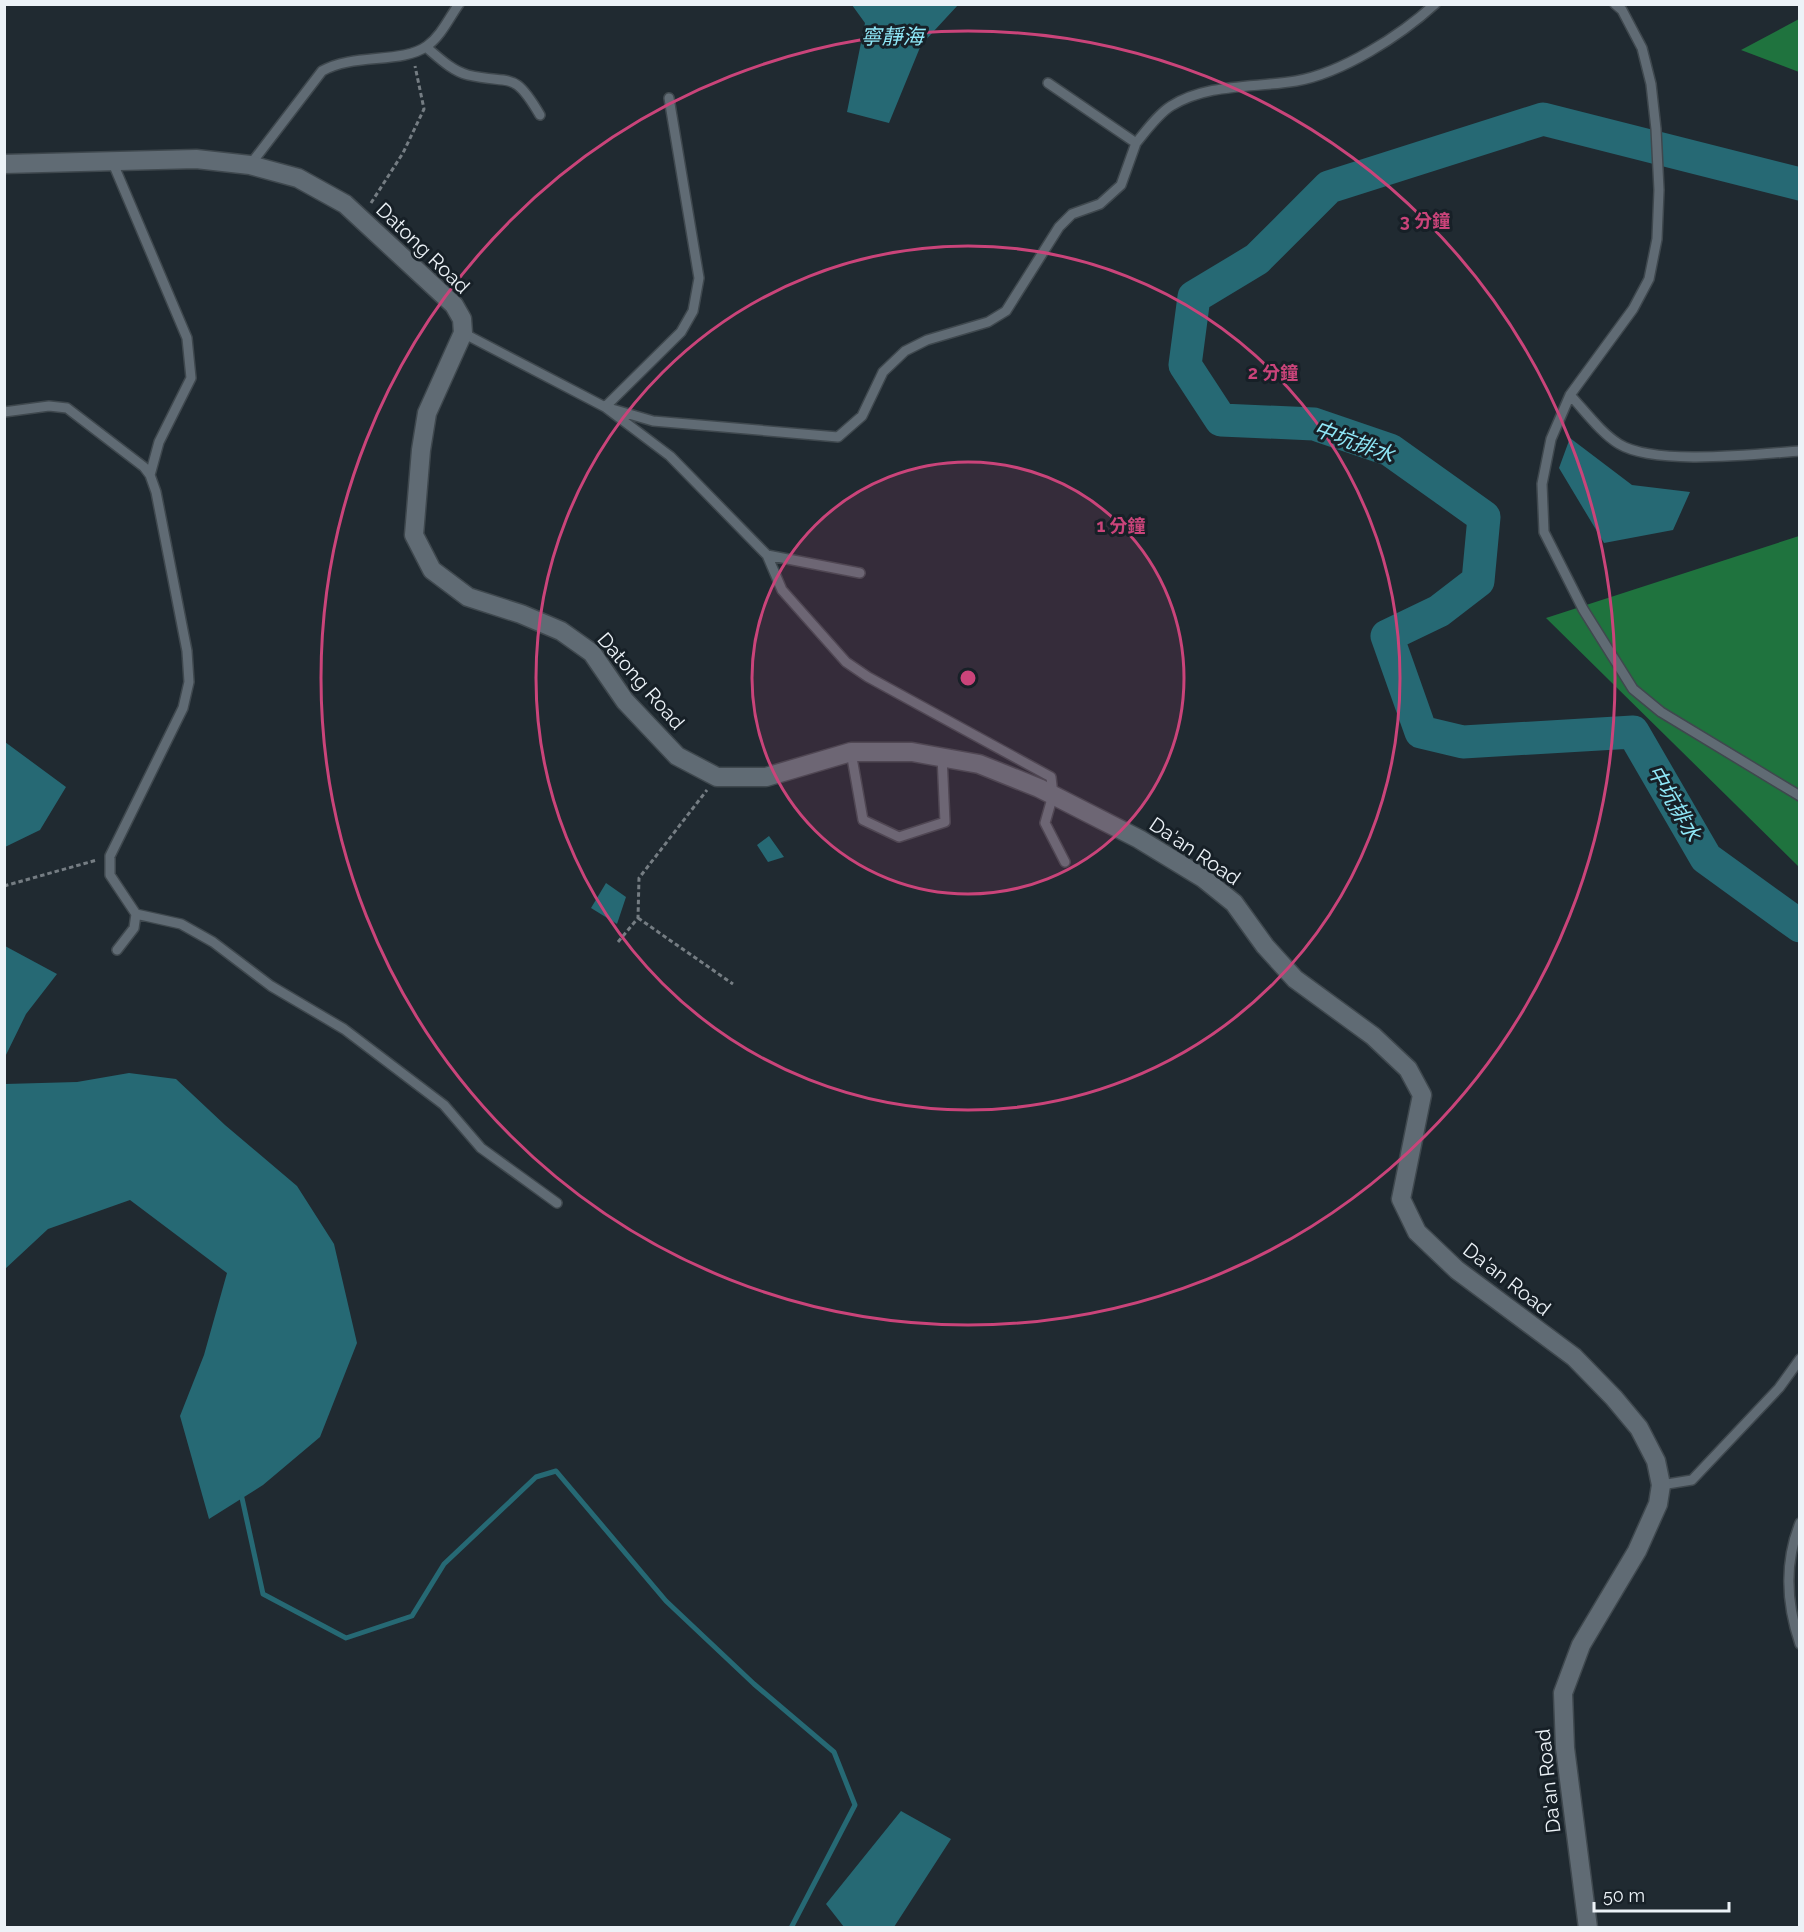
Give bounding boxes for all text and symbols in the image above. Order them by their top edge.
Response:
water label: 寧靜海 [861,24,926,49]
street label: Datong Road [371,197,475,299]
text: 3 分鐘 [1400,210,1450,231]
text: 2 分鐘 [1248,362,1298,383]
water label: 中坑排水 [1310,415,1399,468]
text: 1 分鐘 [1096,515,1146,536]
street label: Datong Road [592,628,690,734]
centre of rings [958,668,978,688]
water label: 中坑排水 [1643,760,1707,846]
street label: Da'an Road [1145,812,1245,890]
street label: Da'an Road [1458,1237,1556,1321]
street label: Da'an Road [1531,1728,1565,1834]
scale bar [1594,1875,1729,1913]
text: 50 m [1603,1885,1645,1906]

